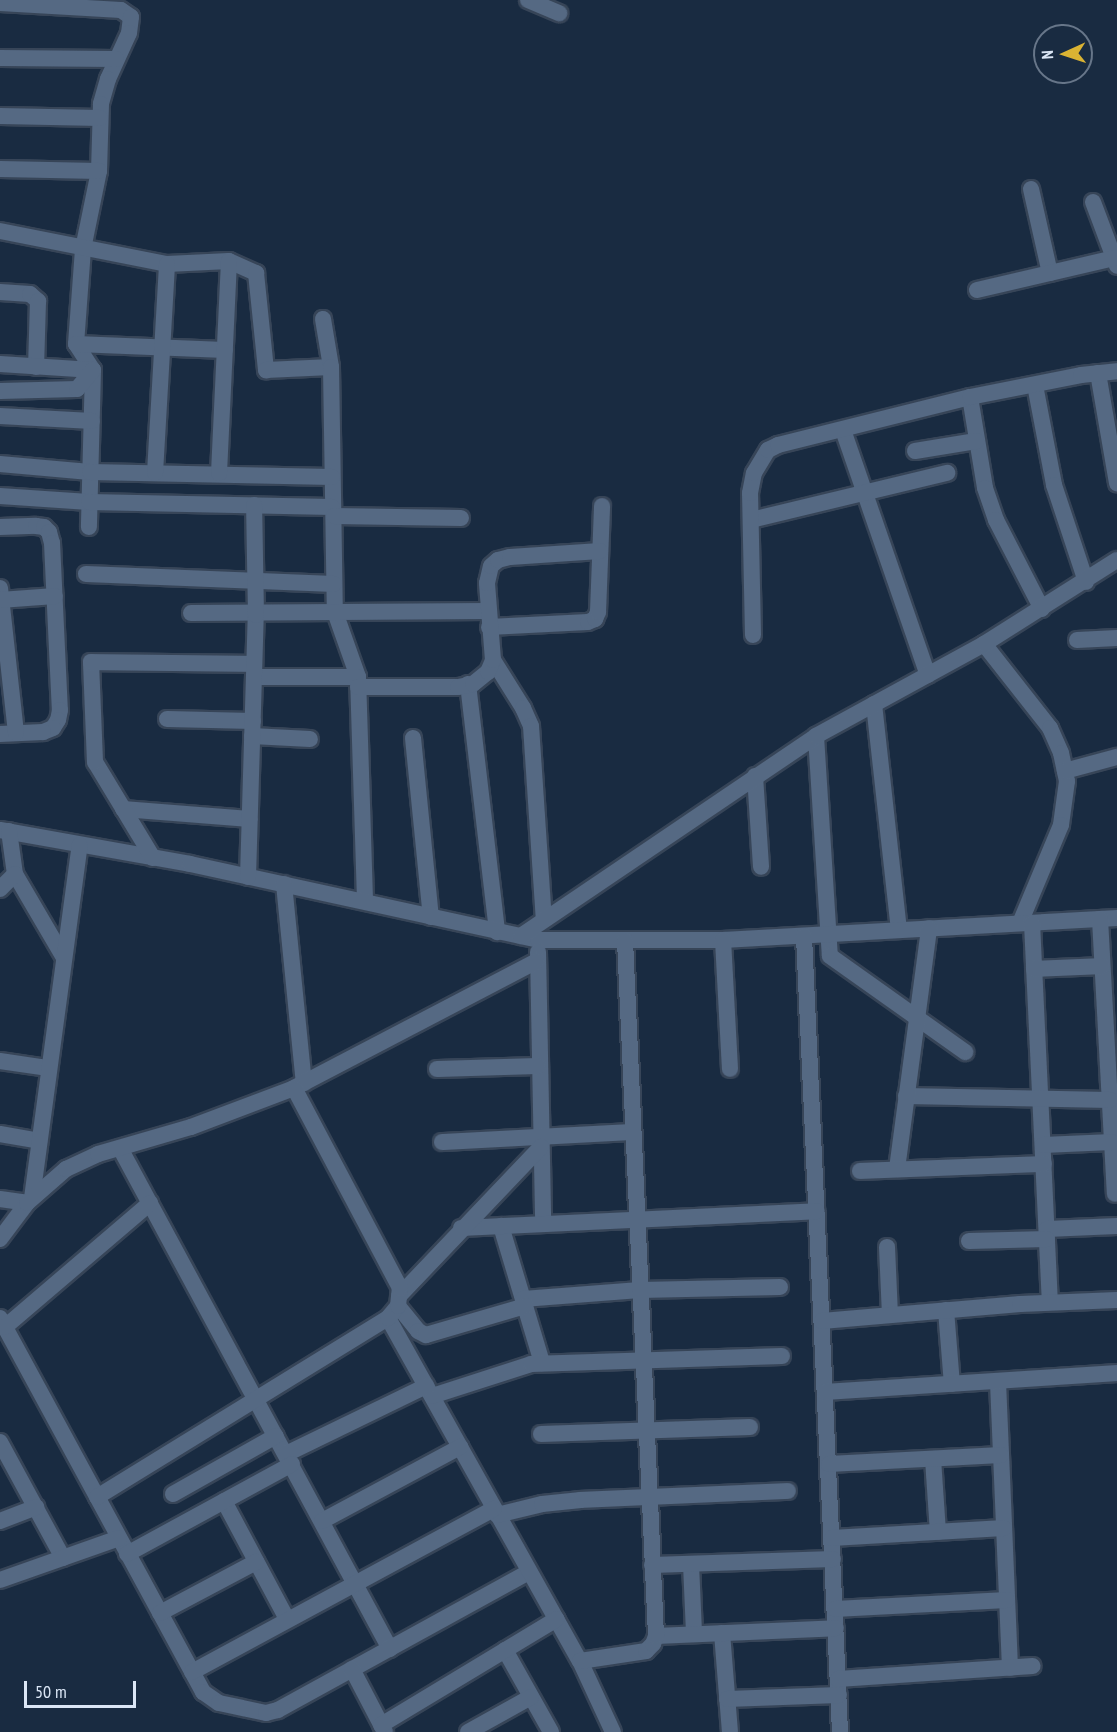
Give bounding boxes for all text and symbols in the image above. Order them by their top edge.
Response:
north arrow [1033,24,1093,84]
text: N [1037,50,1057,60]
scale bar [27,1669,140,1707]
text: 50 m [35,1680,67,1703]

